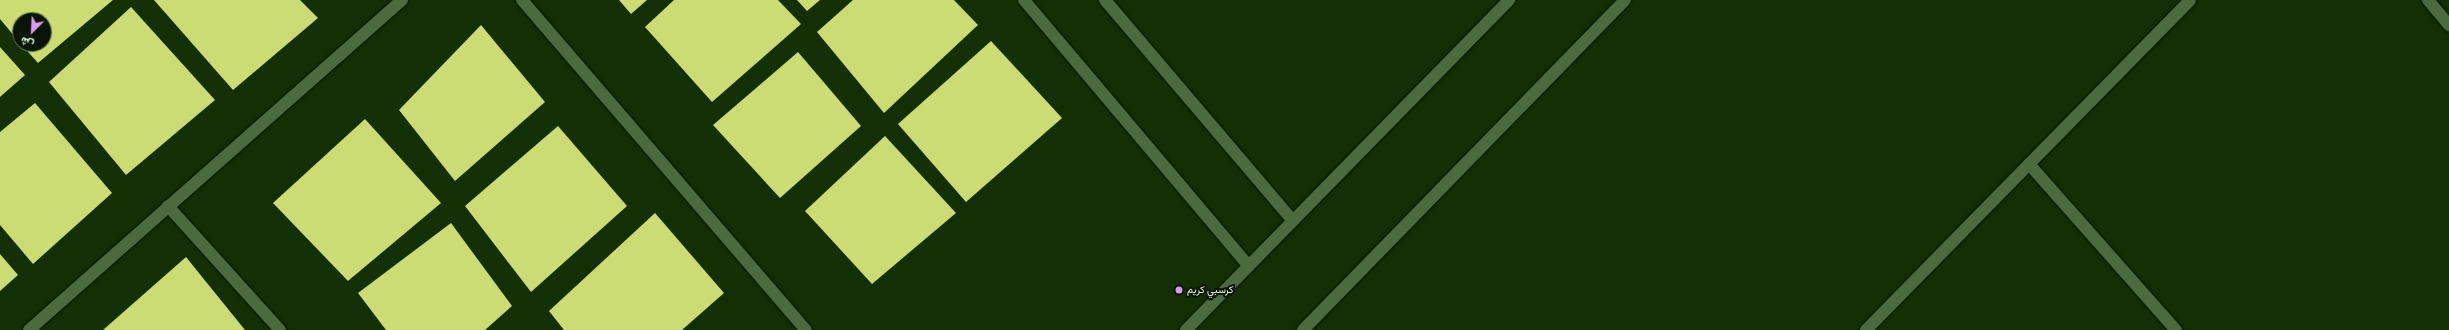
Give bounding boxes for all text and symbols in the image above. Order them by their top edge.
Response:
north arrow [12,12,52,52]
text: ش [19,34,36,51]
place label: كرسبي كريم [1187,284,1233,296]
marker: كرسبي كريم [1174,285,1184,295]

